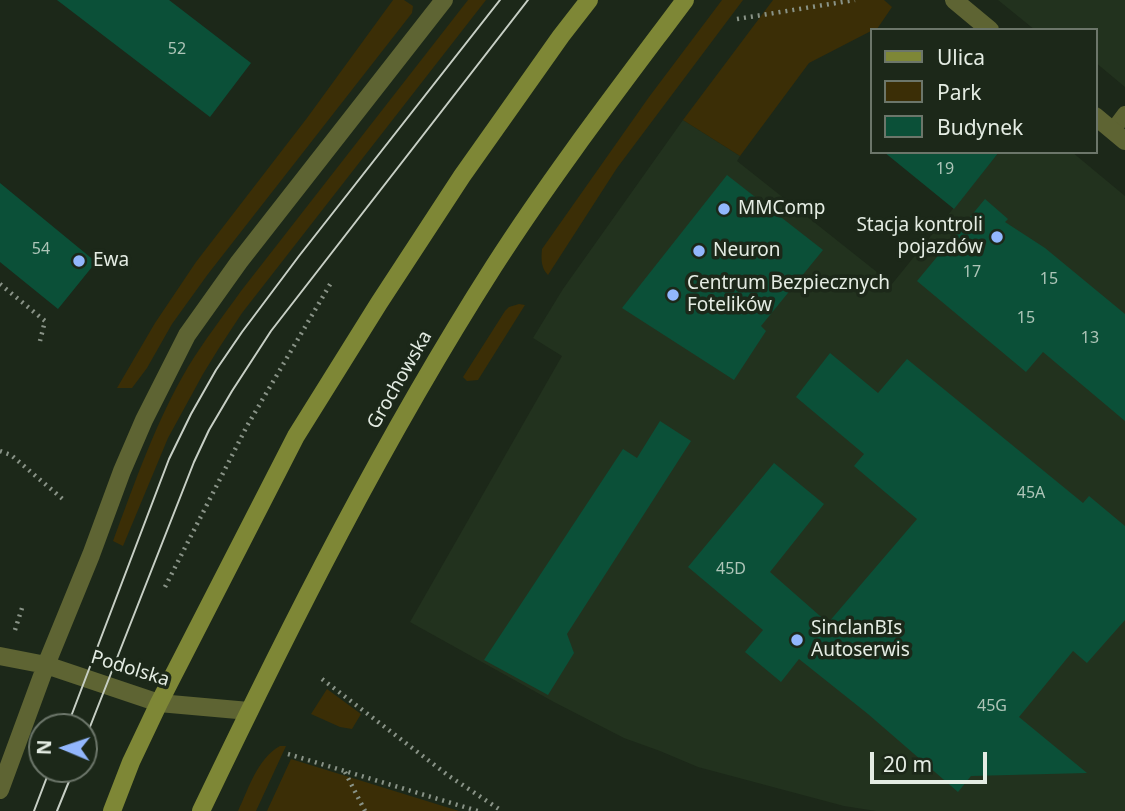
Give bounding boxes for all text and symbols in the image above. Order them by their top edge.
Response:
legend [870,28,1097,154]
house number: 52 [168,39,186,59]
text: Ulica [937,43,985,71]
text: Park [937,78,981,106]
text: Budynek [937,113,1023,141]
house number: 19 [936,159,954,179]
place label: MMComp [738,198,825,220]
marker: MMComp [716,201,732,217]
place label: Stacja kontroli pojazdów [856,215,983,259]
marker: Stacja kontroli pojazdów [989,229,1005,245]
house number: 54 [32,239,50,259]
place label: Neuron [713,240,781,262]
marker: Neuron [691,243,707,259]
place label: Ewa [93,250,129,272]
marker: Ewa [71,253,87,269]
house number: 17 [963,262,981,282]
house number: 15 [1040,269,1058,289]
place label: Centrum Bezpiecznych Fotelików [687,273,890,317]
marker: Centrum Bezpiecznych Fotelików [665,287,681,303]
house number: 15 [1017,308,1035,328]
street label: Grochowska [363,327,437,433]
house number: 13 [1081,328,1099,348]
house number: 45A [1017,483,1045,503]
house number: 45D [716,559,746,579]
place label: SinclanBIs Autoserwis [811,618,910,662]
marker: SinclanBIs Autoserwis [789,632,805,648]
street label: Podolska [88,646,172,692]
house number: 45G [977,696,1007,716]
north arrow [28,713,98,783]
scale bar [873,738,990,782]
text: N [31,739,57,756]
text: 20 m [883,750,932,778]

